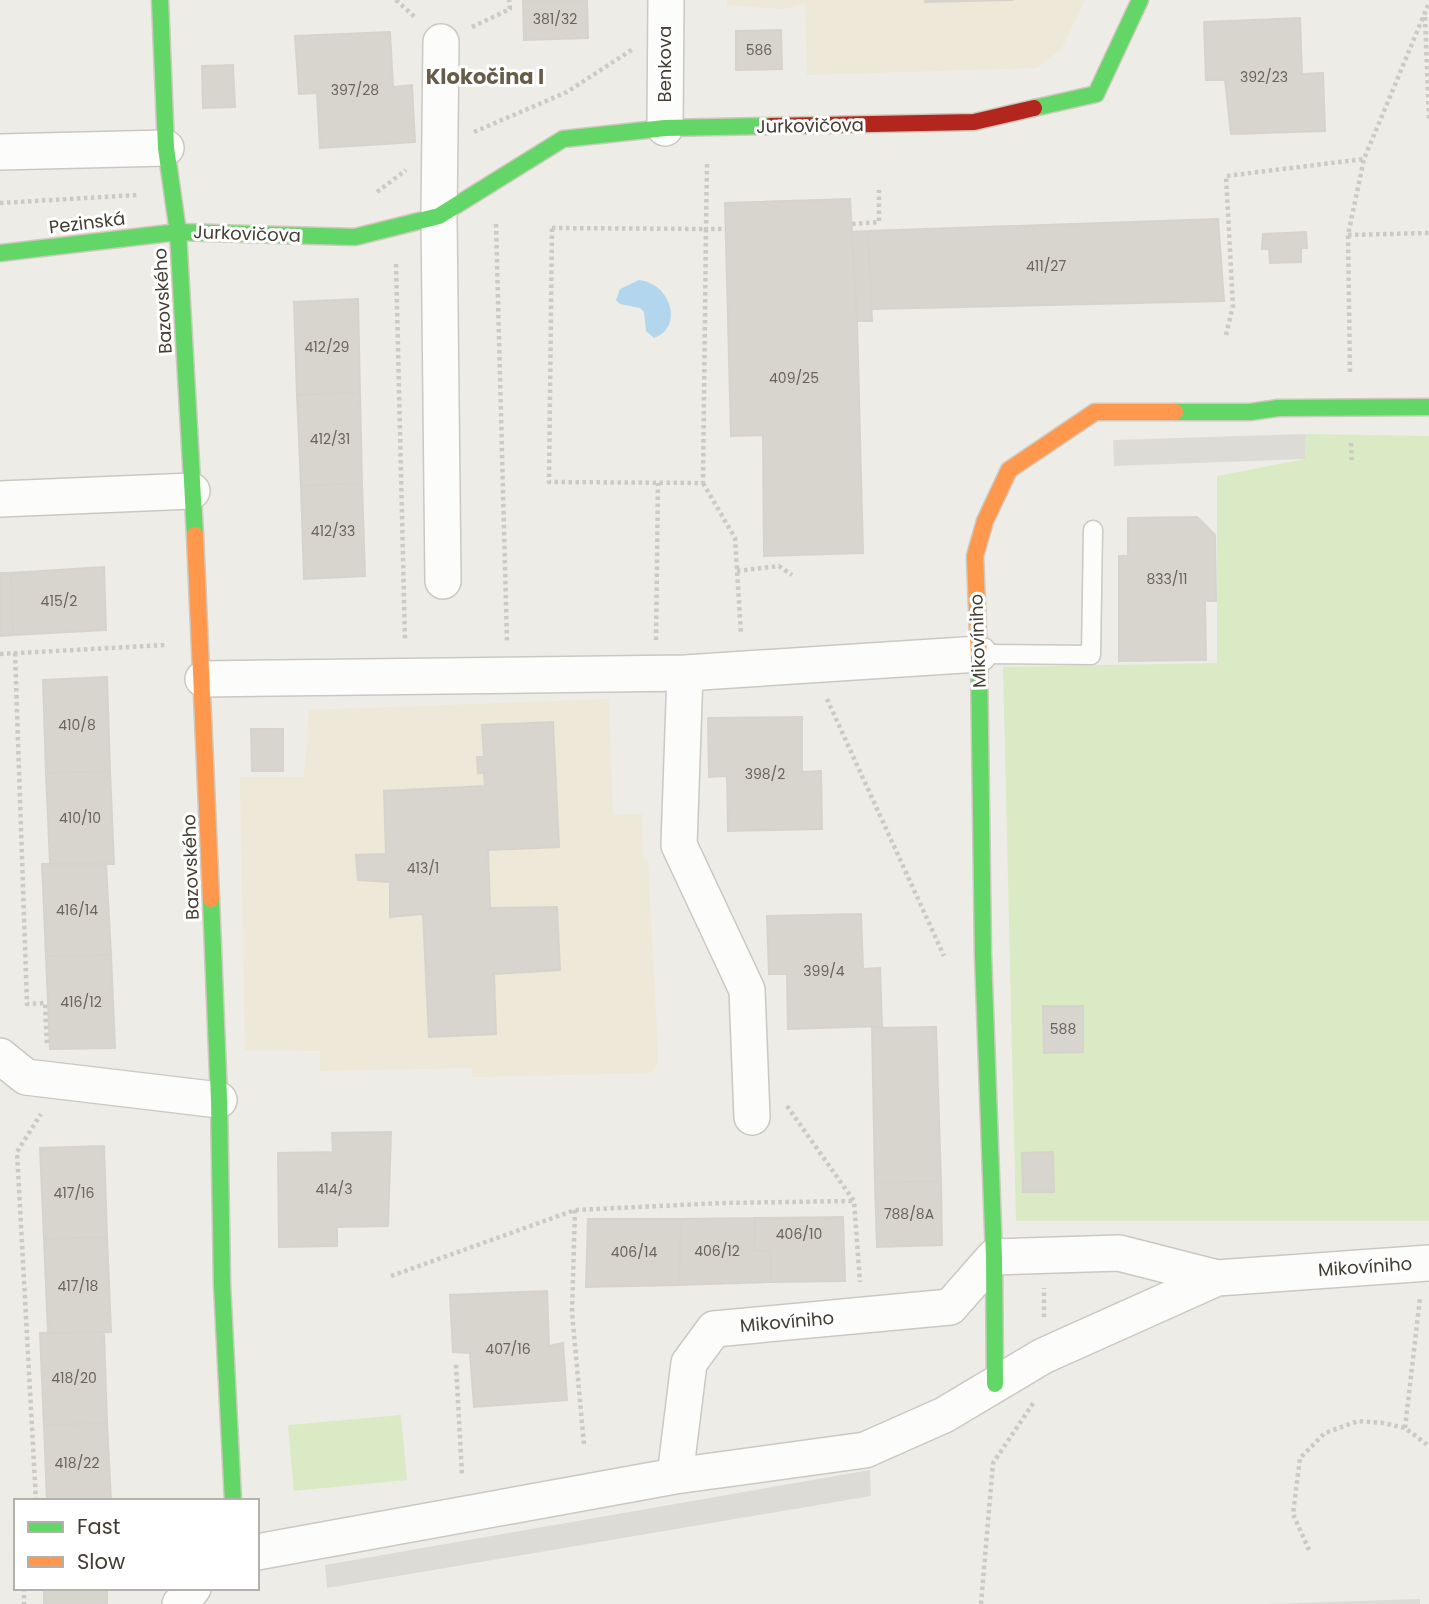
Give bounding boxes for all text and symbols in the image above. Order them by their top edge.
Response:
house number: 381/32 [533,9,577,29]
street label: Benkova [652,26,677,102]
house number: 586 [746,40,772,60]
district label: Klokočina I [426,62,544,91]
house number: 392/23 [1240,67,1288,87]
house number: 397/28 [331,80,379,100]
street label: Jurkovičova [756,112,864,139]
street label: Pezinská [47,205,126,240]
street label: Jurkovičova [193,219,301,248]
street label: Bazovského [147,247,178,355]
house number: 411/27 [1026,256,1066,276]
house number: 412/29 [305,337,349,357]
house number: 409/25 [769,368,819,388]
house number: 412/31 [310,429,350,449]
house number: 412/33 [311,521,355,541]
house number: 833/11 [1147,569,1187,589]
house number: 415/2 [41,591,77,611]
street label: Mikovíniho [963,593,992,689]
house number: 410/8 [58,715,96,735]
house number: 398/2 [745,764,785,784]
house number: 410/10 [59,808,101,828]
street label: Bazovského [176,814,205,920]
house number: 413/1 [407,858,439,878]
house number: 416/14 [56,900,98,920]
house number: 399/4 [803,961,845,981]
house number: 416/12 [60,992,102,1012]
house number: 588 [1050,1019,1076,1039]
house number: 414/3 [315,1179,353,1199]
house number: 417/16 [54,1183,95,1203]
house number: 788/8A [884,1204,934,1224]
house number: 406/10 [776,1224,822,1244]
house number: 406/12 [694,1241,740,1261]
house number: 406/14 [611,1242,657,1262]
street label: Mikovíniho [1317,1251,1413,1282]
house number: 417/18 [58,1276,99,1296]
street label: Mikovíniho [739,1305,835,1338]
house number: 407/16 [485,1339,531,1359]
house number: 418/20 [51,1368,97,1388]
house number: 418/22 [55,1453,99,1473]
legend [14,1499,259,1590]
text: Fast [77,1512,120,1541]
text: Slow [77,1547,125,1576]

